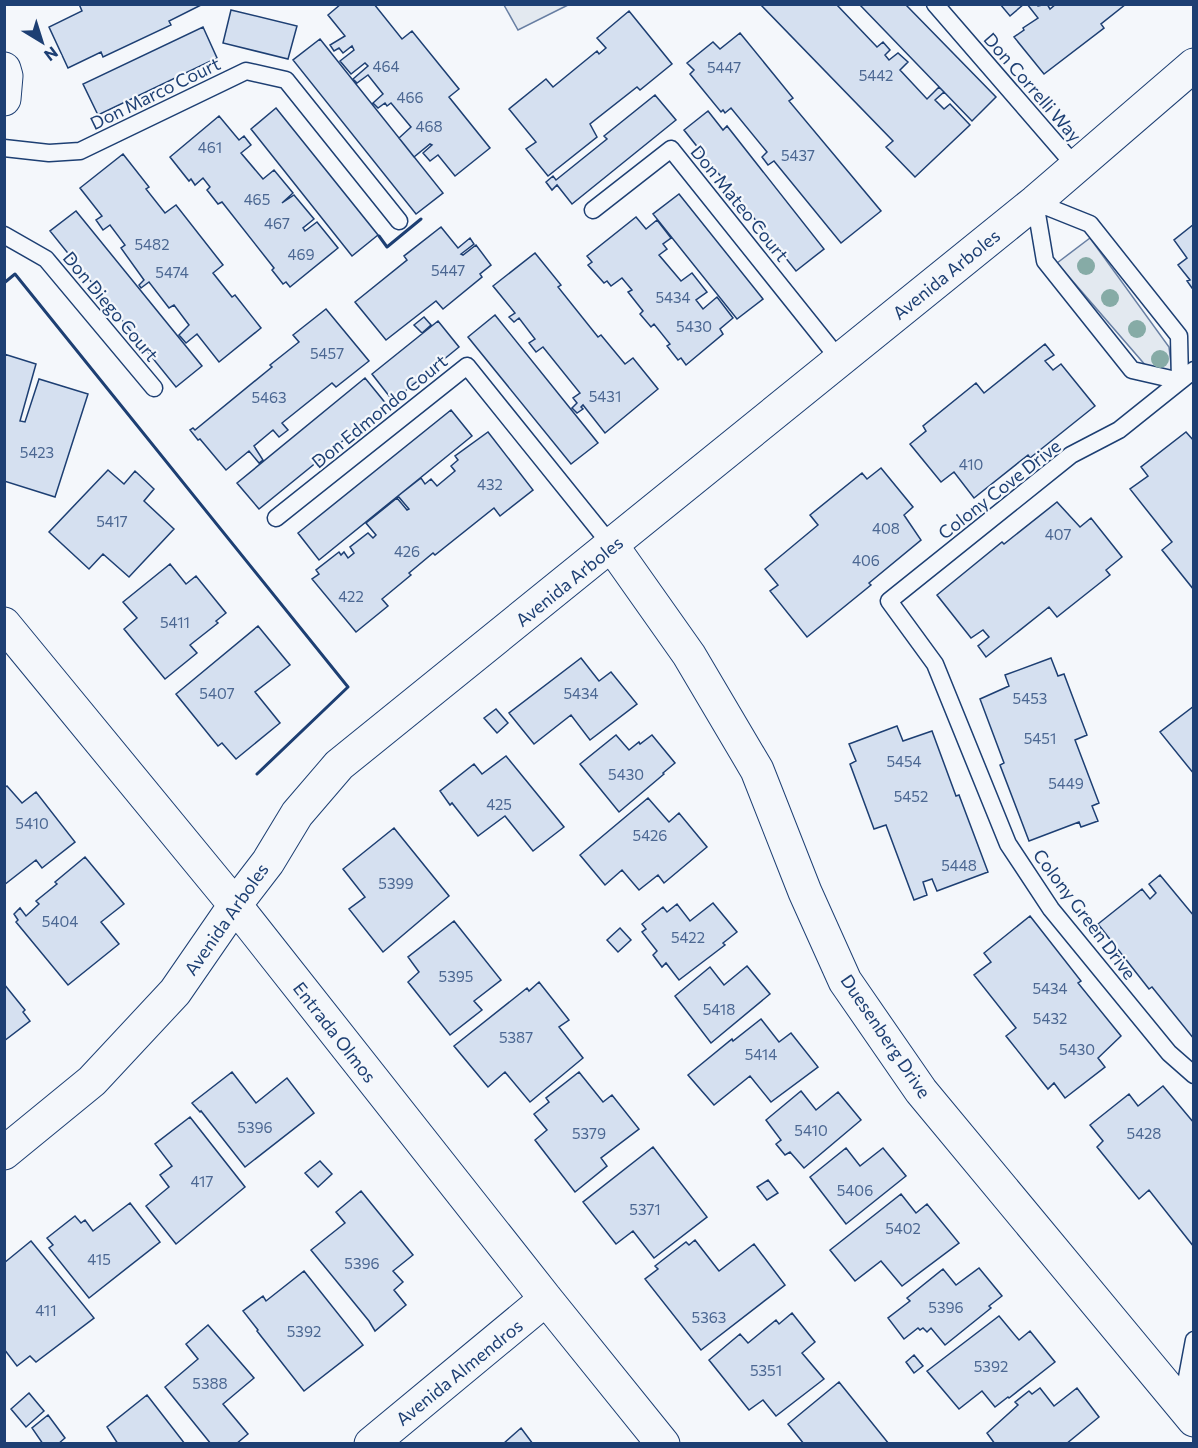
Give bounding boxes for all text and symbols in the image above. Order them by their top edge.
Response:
north arrow [12,12,72,72]
street label: Don Correlli Way [980,28,1086,146]
text: N [41,43,62,65]
street label: Don Marco Court [86,52,224,134]
house number: 464 [372,57,400,75]
house number: 5447 [707,58,741,76]
house number: 5442 [859,66,893,84]
house number: 466 [396,88,424,106]
house number: 468 [415,117,443,135]
house number: 461 [198,138,222,156]
street label: Don Mateo Court [686,141,794,265]
house number: 5437 [781,146,815,164]
house number: 465 [244,190,270,208]
house number: 467 [264,214,290,232]
street label: Avenida Arboles [888,224,1004,324]
house number: 5482 [135,235,170,253]
house number: 469 [287,245,315,263]
street label: Don Diego Court [59,247,163,365]
house number: 5447 [431,261,465,279]
house number: 5474 [155,263,189,281]
house number: 5434 [655,288,691,306]
house number: 5430 [676,317,712,335]
house number: 5457 [310,344,344,362]
street label: Don Edmondo Court [307,350,451,472]
house number: 5431 [589,387,621,405]
house number: 5463 [251,388,287,406]
street label: Colony Cove Drive [933,434,1065,544]
house number: 5423 [20,443,54,461]
house number: 410 [959,455,983,473]
house number: 432 [477,475,503,493]
house number: 5417 [96,512,128,530]
house number: 408 [872,519,900,537]
house number: 407 [1045,525,1071,543]
street label: Avenida Arboles [511,531,627,631]
house number: 426 [394,542,420,560]
house number: 406 [852,551,880,569]
house number: 422 [338,587,364,605]
house number: 5411 [160,613,190,631]
house number: 5407 [199,684,235,702]
house number: 5434 [563,684,599,702]
house number: 5453 [1013,689,1047,707]
house number: 5451 [1024,729,1056,747]
house number: 5454 [886,752,922,770]
house number: 5430 [608,765,644,783]
house number: 5449 [1048,774,1084,792]
house number: 5452 [894,787,928,805]
house number: 425 [486,795,512,813]
house number: 5410 [15,814,49,832]
house number: 5426 [633,826,667,844]
street label: Colony Green Drive [1029,844,1141,984]
house number: 5448 [941,856,977,874]
street label: Avenida Arboles [179,859,273,979]
house number: 5399 [378,874,414,892]
house number: 5404 [42,912,78,930]
house number: 5422 [671,928,705,946]
house number: 5395 [439,967,473,985]
street label: Duesenberg Drive [836,970,936,1102]
street label: Entrada Olmos [289,977,381,1087]
house number: 5434 [1032,979,1068,997]
house number: 5418 [703,1000,735,1018]
house number: 5432 [1033,1009,1067,1027]
house number: 5387 [499,1028,533,1046]
house number: 5430 [1059,1040,1095,1058]
house number: 5414 [745,1045,777,1063]
house number: 5396 [237,1118,273,1136]
house number: 5410 [794,1121,828,1139]
house number: 5379 [572,1124,606,1142]
house number: 5428 [1127,1124,1161,1142]
house number: 417 [191,1172,214,1190]
house number: 5406 [837,1181,873,1199]
house number: 5371 [629,1200,661,1218]
house number: 5402 [885,1219,921,1237]
house number: 415 [87,1250,111,1268]
house number: 5396 [344,1254,380,1272]
house number: 5396 [928,1298,964,1316]
house number: 411 [35,1301,57,1319]
house number: 5363 [692,1308,726,1326]
street label: Avenida Almendros [391,1314,527,1430]
house number: 5392 [287,1322,321,1340]
house number: 5392 [974,1357,1008,1375]
house number: 5351 [750,1361,782,1379]
house number: 5388 [192,1374,228,1392]

